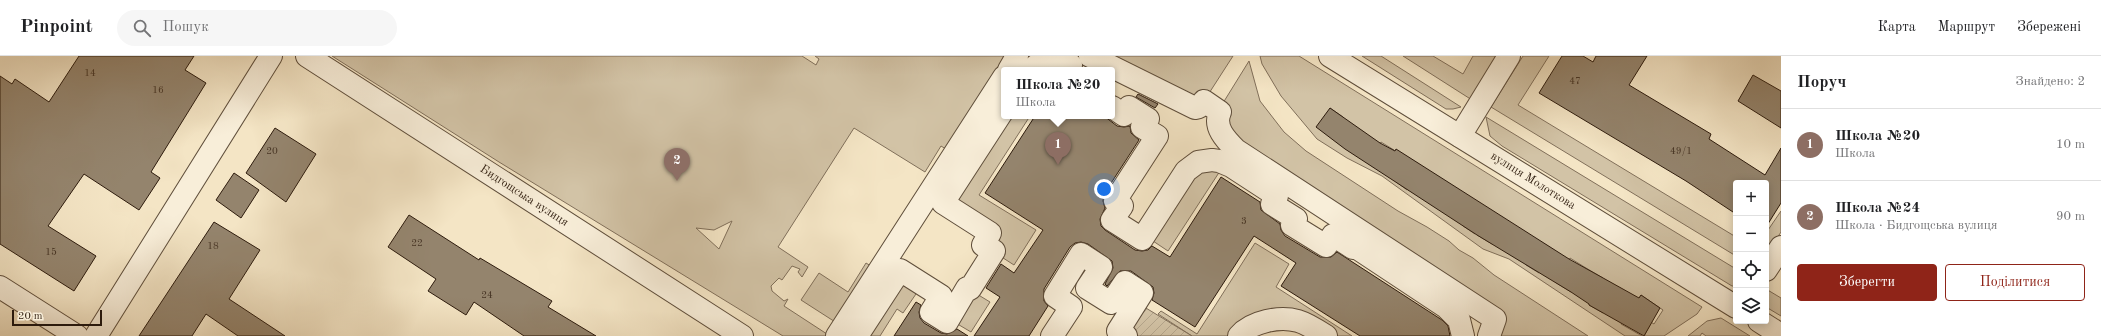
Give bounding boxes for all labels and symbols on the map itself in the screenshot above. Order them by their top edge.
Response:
house number: 14 [84,68,96,78]
house number: 47 [1569,76,1581,86]
house number: 16 [152,85,164,95]
pin: 1 [1045,132,1071,165]
house number: 20 [266,146,278,156]
house number: 49/1 [1670,146,1692,156]
pin: 2 [664,148,690,181]
street label: вулиця Молоткова [1488,150,1578,212]
street label: Бидгощська вулиця [478,163,570,229]
your location [1094,179,1114,199]
house number: 3 [1241,216,1247,226]
house number: 22 [411,238,423,248]
house number: 18 [207,241,219,251]
house number: 15 [45,247,57,257]
house number: 24 [481,290,493,300]
scale bar [12,308,102,327]

